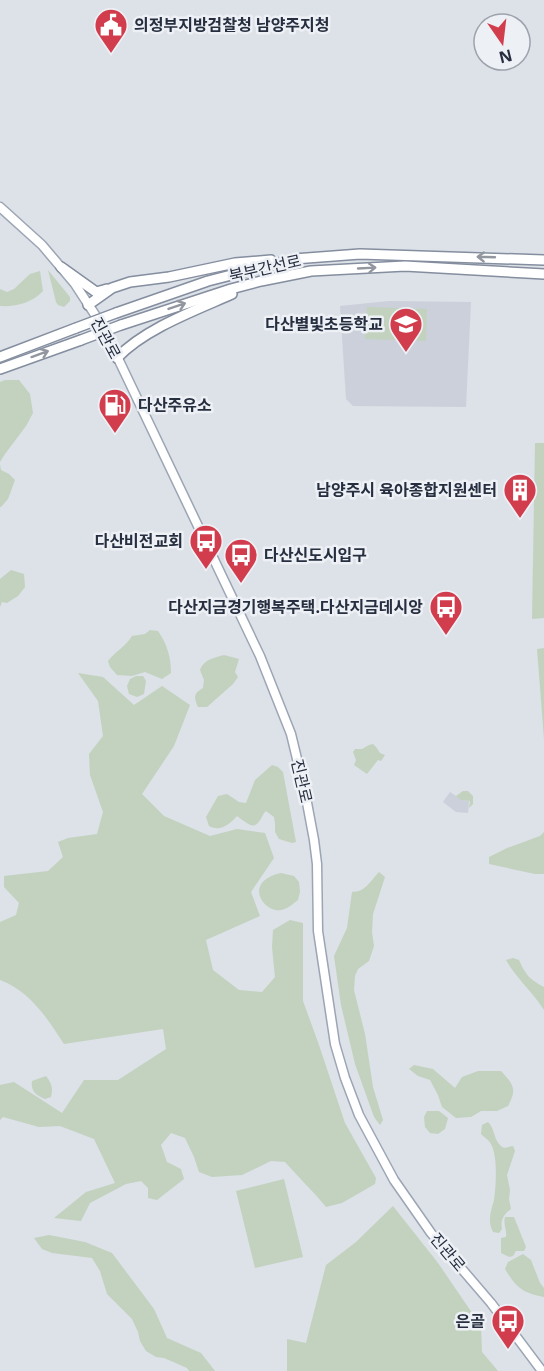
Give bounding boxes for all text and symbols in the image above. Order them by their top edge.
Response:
public building icon: 의정부지방검찰청 남양주지청 [93,7,129,54]
north arrow [472,12,532,72]
place label: 의정부지방검찰청 남양주지청 [134,14,330,36]
text: N [497,44,515,69]
street label: 북부간선로 [227,249,304,287]
one-way arrow [476,252,496,263]
one-way arrow [356,262,376,273]
one-way arrow [167,300,185,311]
school or university icon: 다산별빛초등학교 [388,306,424,353]
street label: 진관로 [86,313,126,363]
place label: 다산별빛초등학교 [265,313,383,335]
one-way arrow [30,348,49,359]
fuel station icon: 다산주유소 [97,387,133,434]
place label: 다산주유소 [138,394,212,416]
building icon: 남양주시 육아종합지원센터 [502,472,538,519]
place label: 남양주시 육아종합지원센터 [316,479,497,501]
bus stop icon: 다산비전교회 [188,523,224,570]
place label: 다산비전교회 [95,530,183,552]
bus stop icon: 다산신도시입구 [223,537,259,584]
place label: 다산신도시입구 [264,544,367,566]
bus stop icon: 다산지금경기행복주택.다산지금데시앙 [428,589,464,636]
place label: 다산지금경기행복주택.다산지금데시앙 [168,596,423,618]
street label: 진관로 [286,757,318,805]
street label: 진관로 [425,1228,471,1276]
bus stop icon: 은골 [490,1303,526,1350]
place label: 은골 [456,1310,485,1332]

